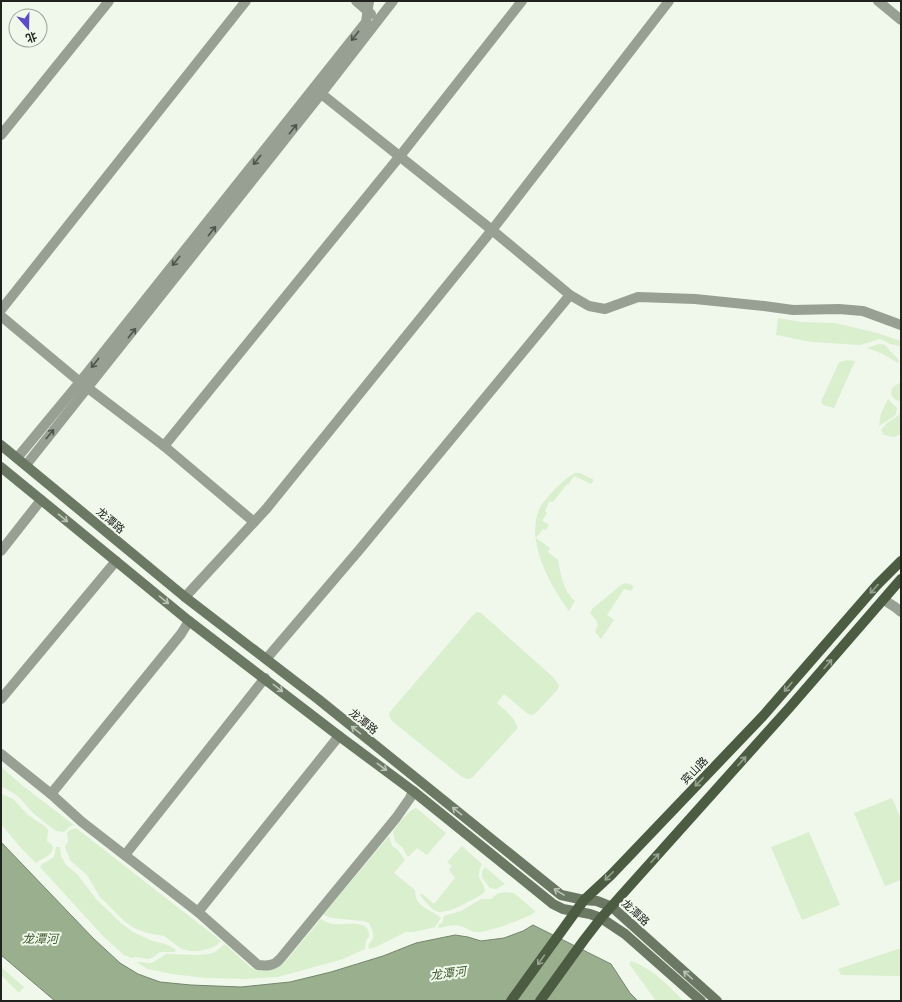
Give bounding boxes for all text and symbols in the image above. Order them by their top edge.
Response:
north arrow [8,8,48,48]
text: 北 [24,29,39,47]
one-way arrow [351,30,360,41]
one-way arrow [289,124,297,135]
one-way arrow [253,154,262,165]
one-way arrow [208,226,217,237]
one-way arrow [172,256,181,267]
one-way arrow [127,328,136,338]
one-way arrow [91,358,100,369]
one-way arrow [46,429,55,440]
street label: 龙潭路 [94,504,128,536]
one-way arrow [58,514,69,523]
one-way arrow [869,584,878,595]
one-way arrow [159,596,170,605]
one-way arrow [823,659,832,669]
one-way arrow [783,682,792,692]
one-way arrow [273,684,284,693]
street label: 龙潭路 [346,705,382,737]
one-way arrow [351,725,362,734]
street label: 宾山路 [677,753,711,787]
one-way arrow [737,756,746,766]
one-way arrow [376,763,387,771]
one-way arrow [694,777,704,787]
one-way arrow [452,807,463,816]
one-way arrow [651,853,660,863]
one-way arrow [604,871,614,881]
one-way arrow [554,888,565,896]
street label: 龙潭路 [619,895,653,929]
water label: 龙潭河 [22,930,60,947]
one-way arrow [537,954,545,965]
water label: 龙潭河 [429,962,469,984]
one-way arrow [683,970,693,980]

